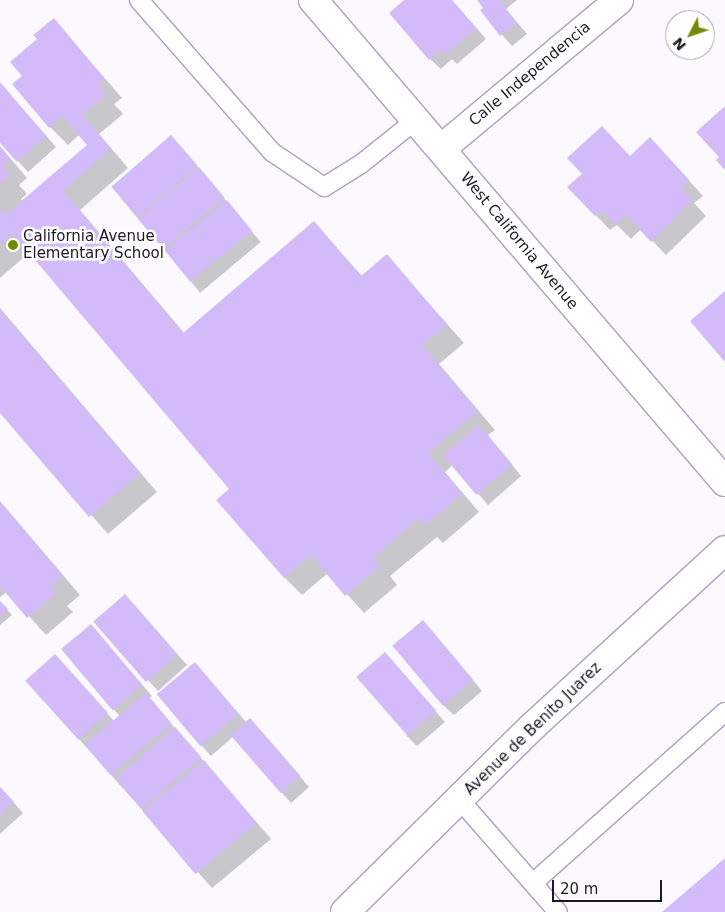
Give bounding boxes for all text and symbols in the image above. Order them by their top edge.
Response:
north arrow [665,10,715,60]
street label: Calle Independencia [466,18,594,130]
text: N [670,35,689,54]
street label: West California Avenue [456,169,582,313]
place label: California Avenue Elementary School [23,227,164,262]
marker: California Avenue Elementary School [7,239,19,251]
street label: Avenue de Benito Juarez [461,659,605,799]
scale bar [555,870,665,902]
text: 20 m [560,880,598,898]

